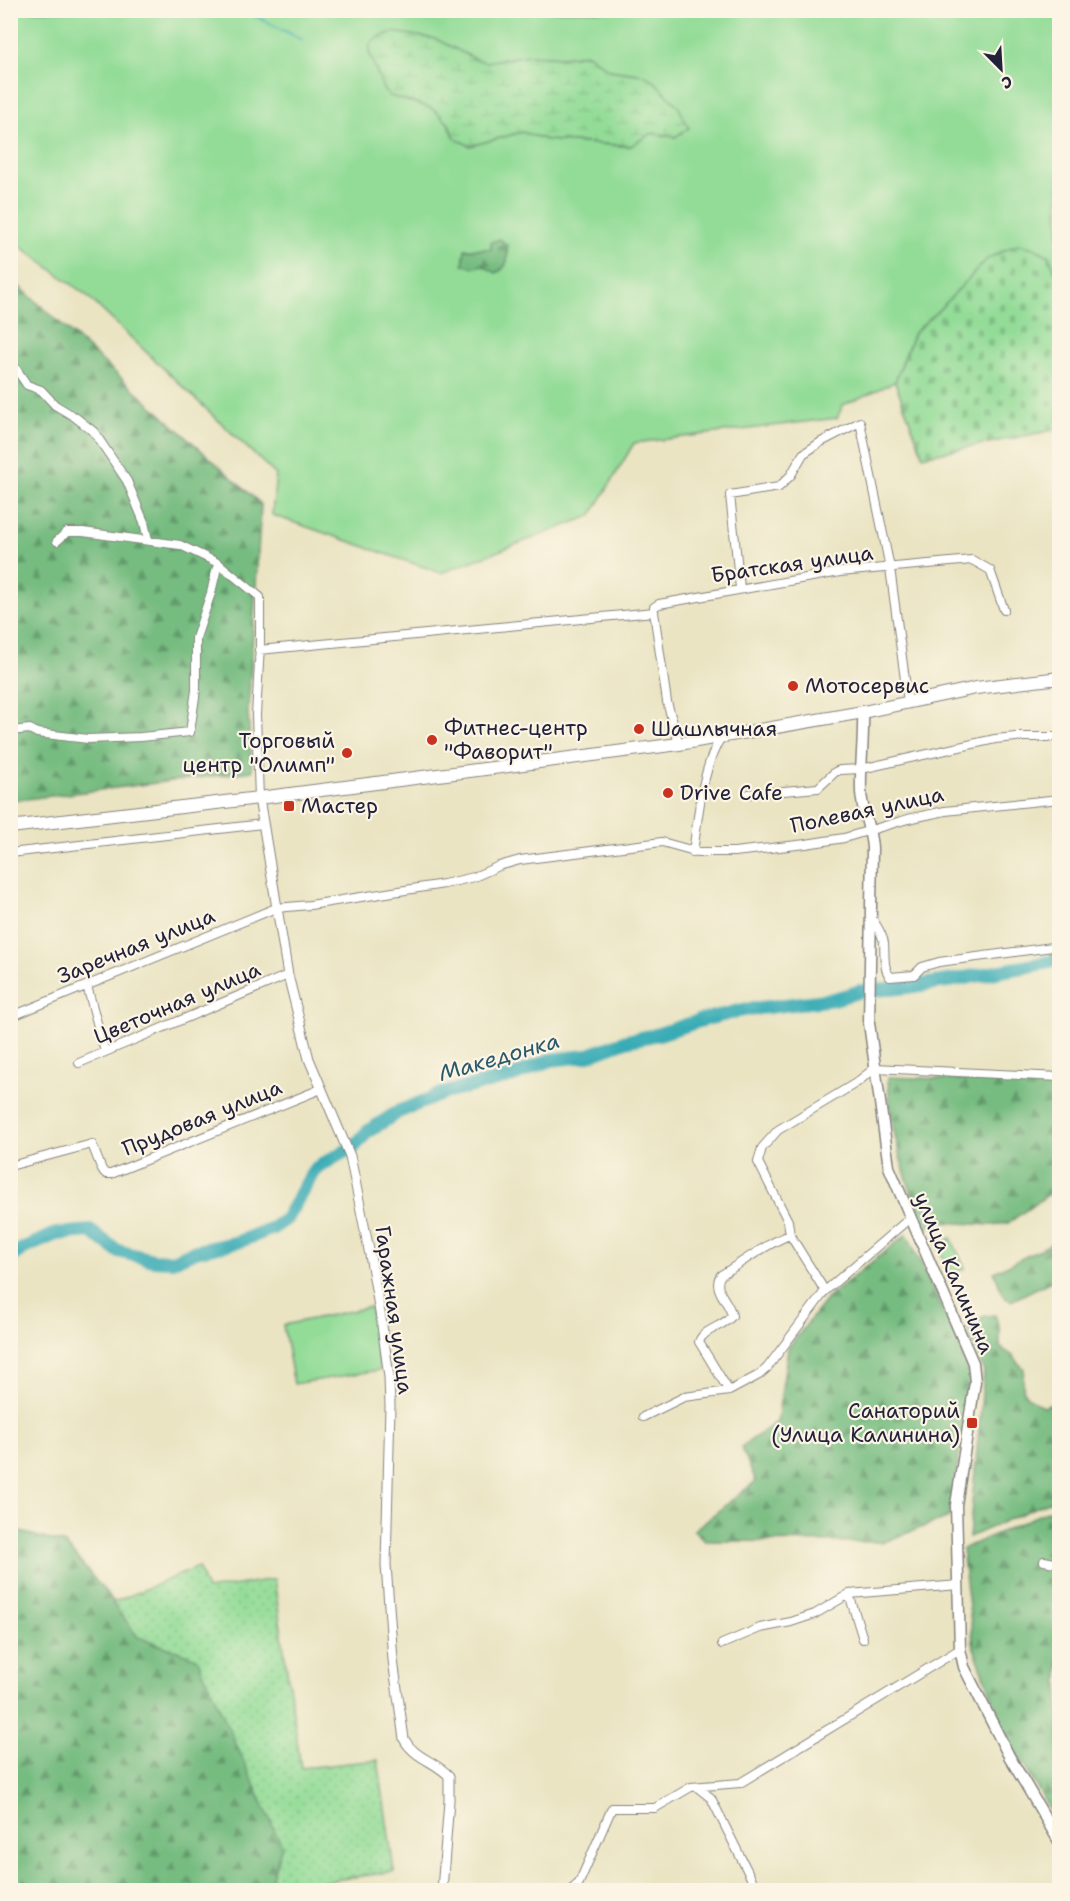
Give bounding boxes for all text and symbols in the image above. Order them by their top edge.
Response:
north arrow [971,39,1031,99]
text: С [998,71,1016,94]
street label: Братская улица [709,539,875,589]
place label: Мотосервис [805,672,929,700]
marker: Мотосервис [786,679,800,693]
place label: Фитнес-центр "Фаворит" [444,714,588,766]
place label: Шашлычная [651,715,777,743]
marker: Шашлычная [632,722,646,736]
place label: Торговый центр "Олимп" [183,727,335,779]
marker: Фитнес-центр "Фаворит" [425,733,439,747]
marker: Торговый центр "Олимп" [340,746,354,760]
place label: Drive Cafe [680,779,783,807]
street label: Полевая улица [788,780,946,840]
marker: Drive Cafe [661,786,675,800]
place label: Мастер [301,792,378,820]
marker: Мастер [282,799,296,813]
street label: Заречная улица [53,902,219,990]
street label: Цветочная улица [89,955,265,1051]
water label: Македонка [435,1026,563,1088]
street label: Прудовая улица [118,1073,286,1163]
street label: улица Калинина [907,1188,1001,1358]
street label: Гаражная улица [368,1224,420,1396]
place label: Санаторий (Улица Калинина) [771,1397,960,1449]
marker: Санаторий (Улица Калинина) [965,1416,979,1430]

